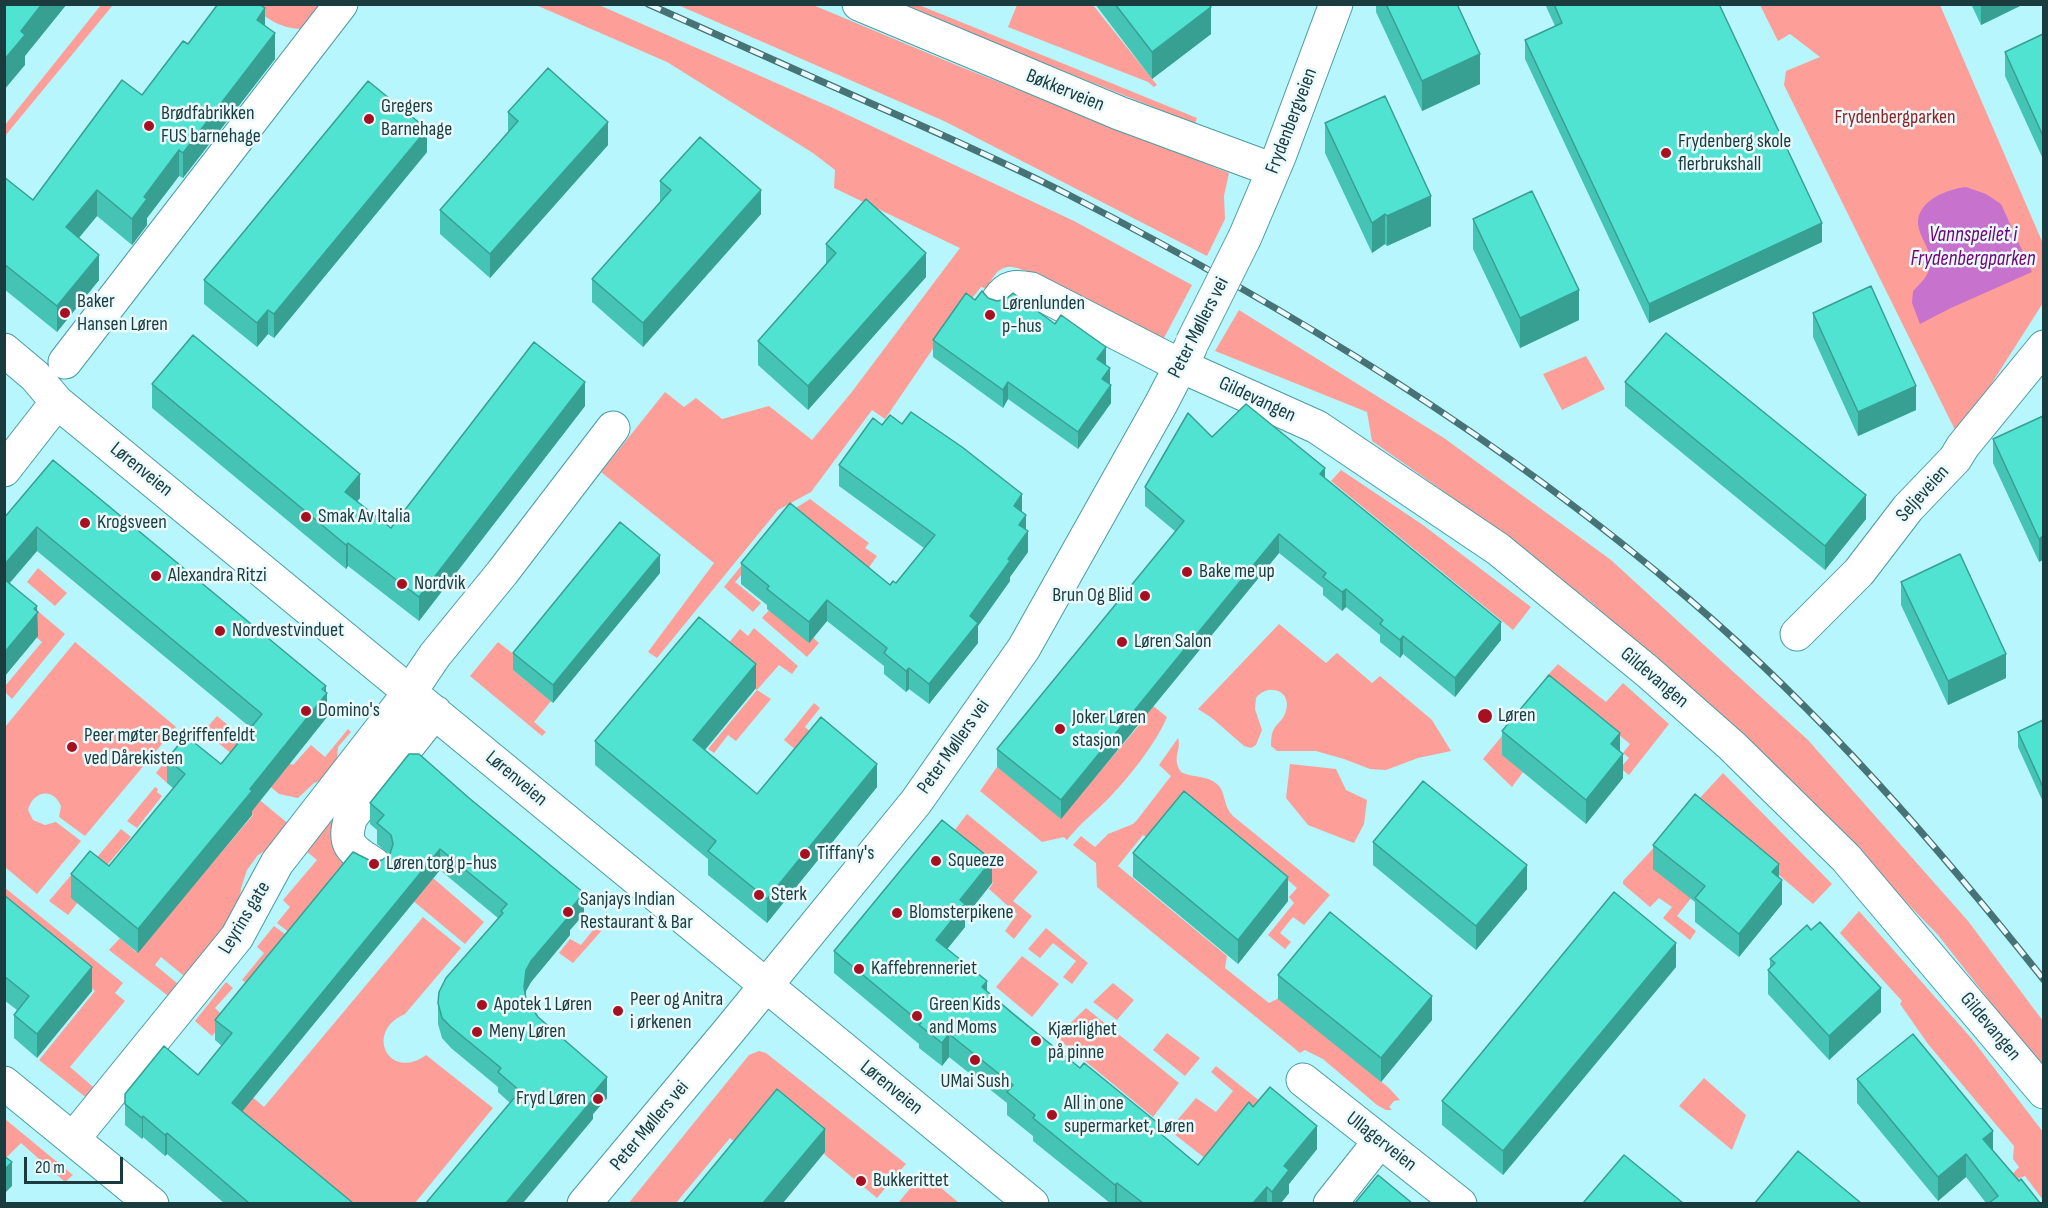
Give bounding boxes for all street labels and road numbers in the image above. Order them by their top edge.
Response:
street label: Bøkkerveien [1022,65,1108,117]
street label: Frydenbergveien [1261,65,1323,177]
street label: Peter Møllers vei [1163,273,1235,383]
street label: Gildevangen [1215,372,1299,428]
street label: Lørenveien [105,438,177,502]
street label: Seljeveien [1891,461,1955,527]
street label: Gildevangen [1615,642,1693,714]
street label: Peter Møllers vei [913,695,995,799]
street label: Lørenveien [480,746,552,812]
street label: Leyrins gate [214,877,276,959]
street label: Gildevangen [1954,988,2026,1066]
street label: Lørenveien [855,1056,927,1120]
street label: Peter Møllers vei [605,1076,695,1176]
street label: Ullagerveien [1341,1107,1421,1177]

